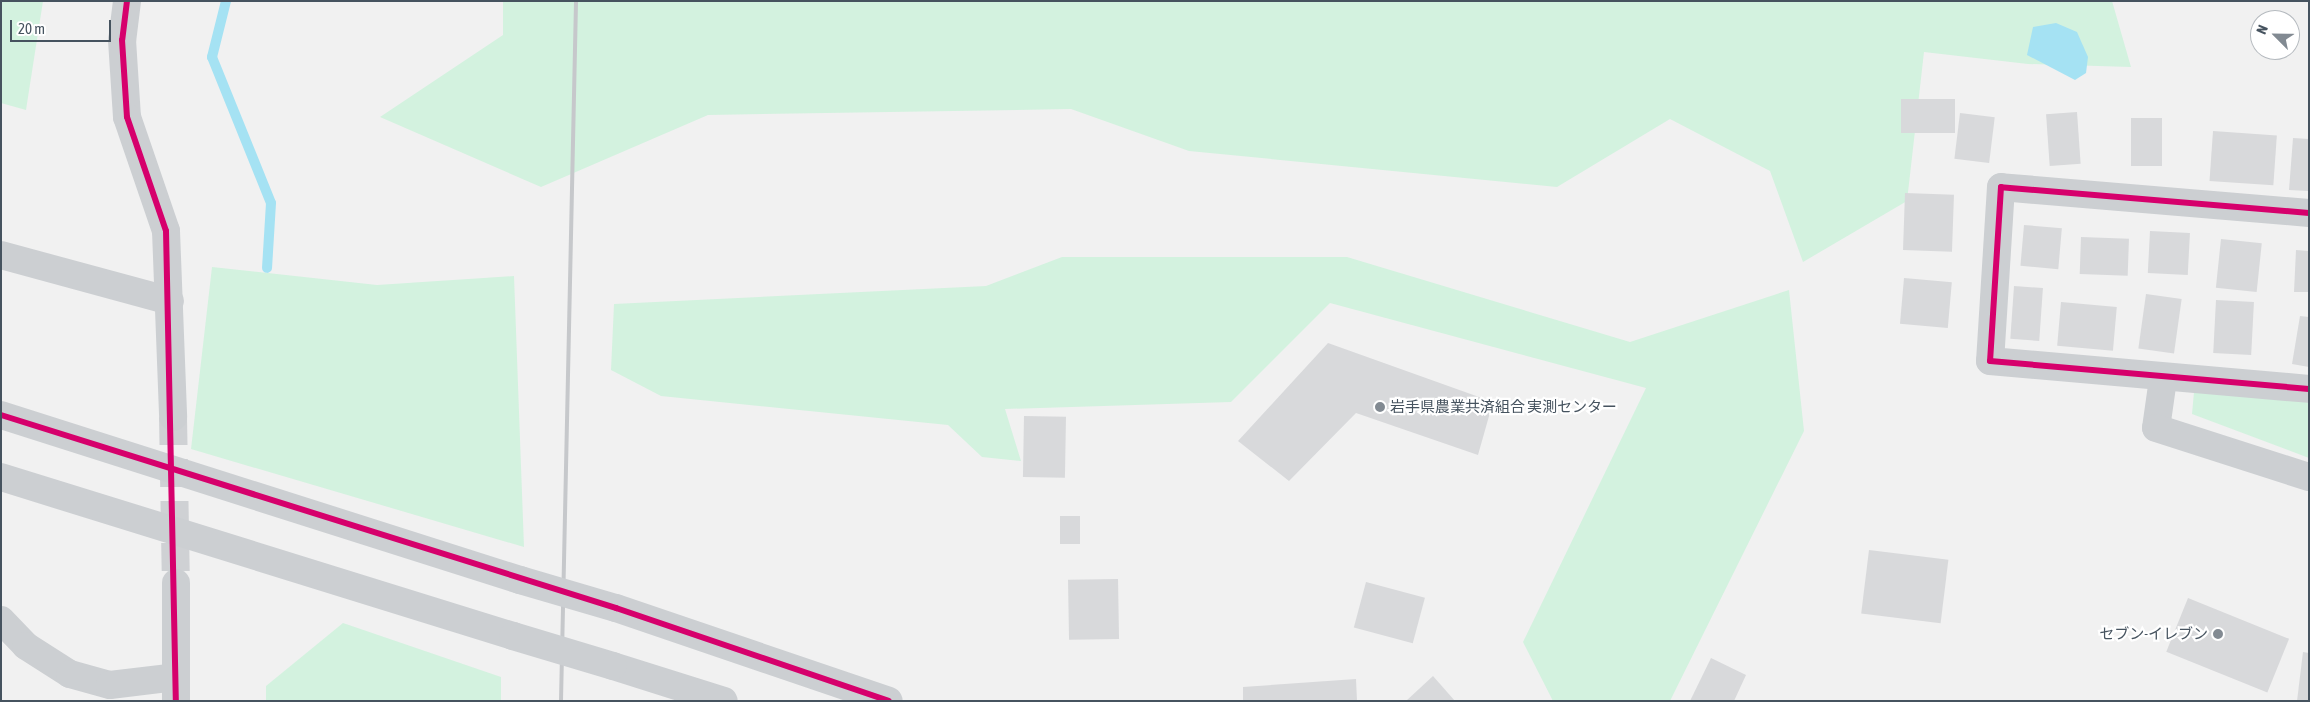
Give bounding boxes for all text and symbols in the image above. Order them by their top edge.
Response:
scale bar [12,10,114,42]
north arrow [2250,10,2300,60]
text: 20 m [18,20,45,37]
text: N [2253,23,2271,36]
place label: 岩手県農業共済組合 実測センター [1390,398,1617,416]
marker: 岩手県農業共済組合 実測センター [1374,401,1386,413]
place label: セブン-イレブン [2099,625,2208,643]
marker: セブン-イレブン [2212,628,2224,640]

